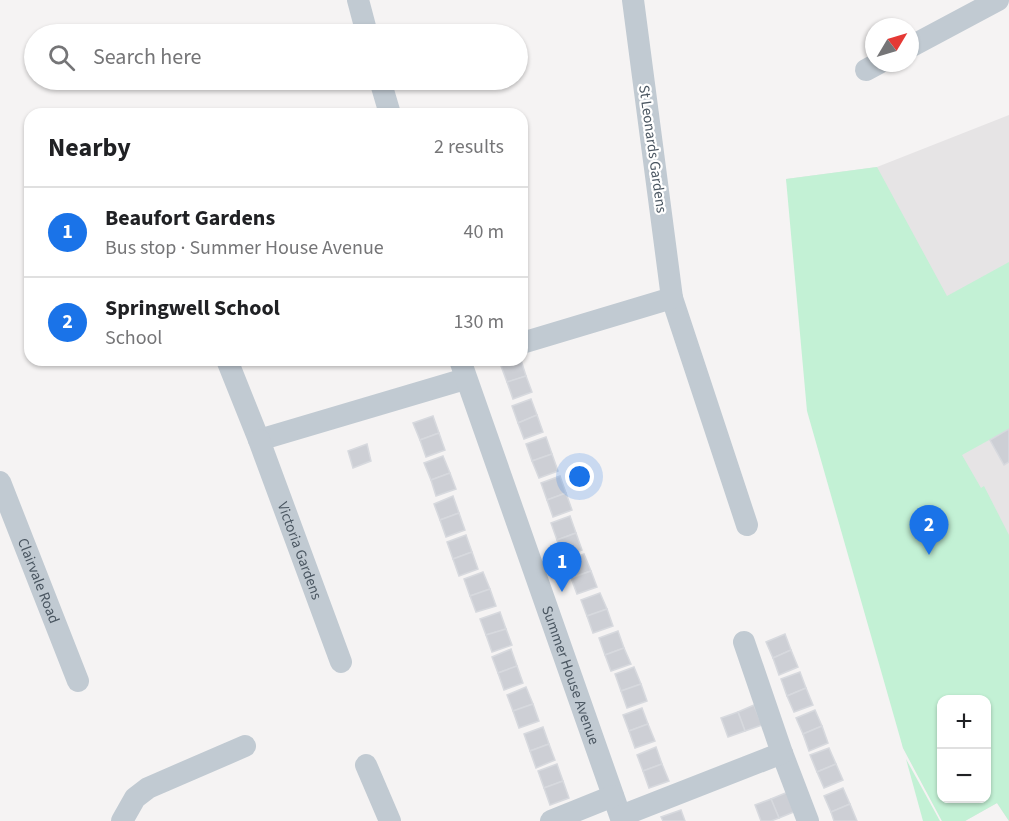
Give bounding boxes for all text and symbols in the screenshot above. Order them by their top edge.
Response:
north arrow [865,18,919,72]
search box [24,24,528,90]
icon: search [45,41,78,74]
text: Search here [93,41,201,73]
street label: St Leonards Gardens [633,84,672,214]
text: Nearby [48,129,131,166]
text: 2 results [434,133,504,161]
text: Beaufort Gardens [105,202,275,234]
text: 1 [62,218,73,246]
text: 40 m [464,218,504,246]
text: Bus stop · Summer House Avenue [105,234,384,262]
text: Springwell School [105,292,280,324]
text: 2 [62,308,73,336]
text: 130 m [454,308,504,336]
text: School [105,324,162,352]
your location [565,462,594,491]
street label: Victoria Gardens [272,499,327,603]
pin: 2 [910,506,948,555]
street label: Clairvale Road [12,535,64,627]
pin: 1 [542,542,582,592]
street label: Summer House Avenue [536,603,604,748]
map controls [937,695,991,803]
button: + [937,695,991,749]
button: − [937,749,991,803]

